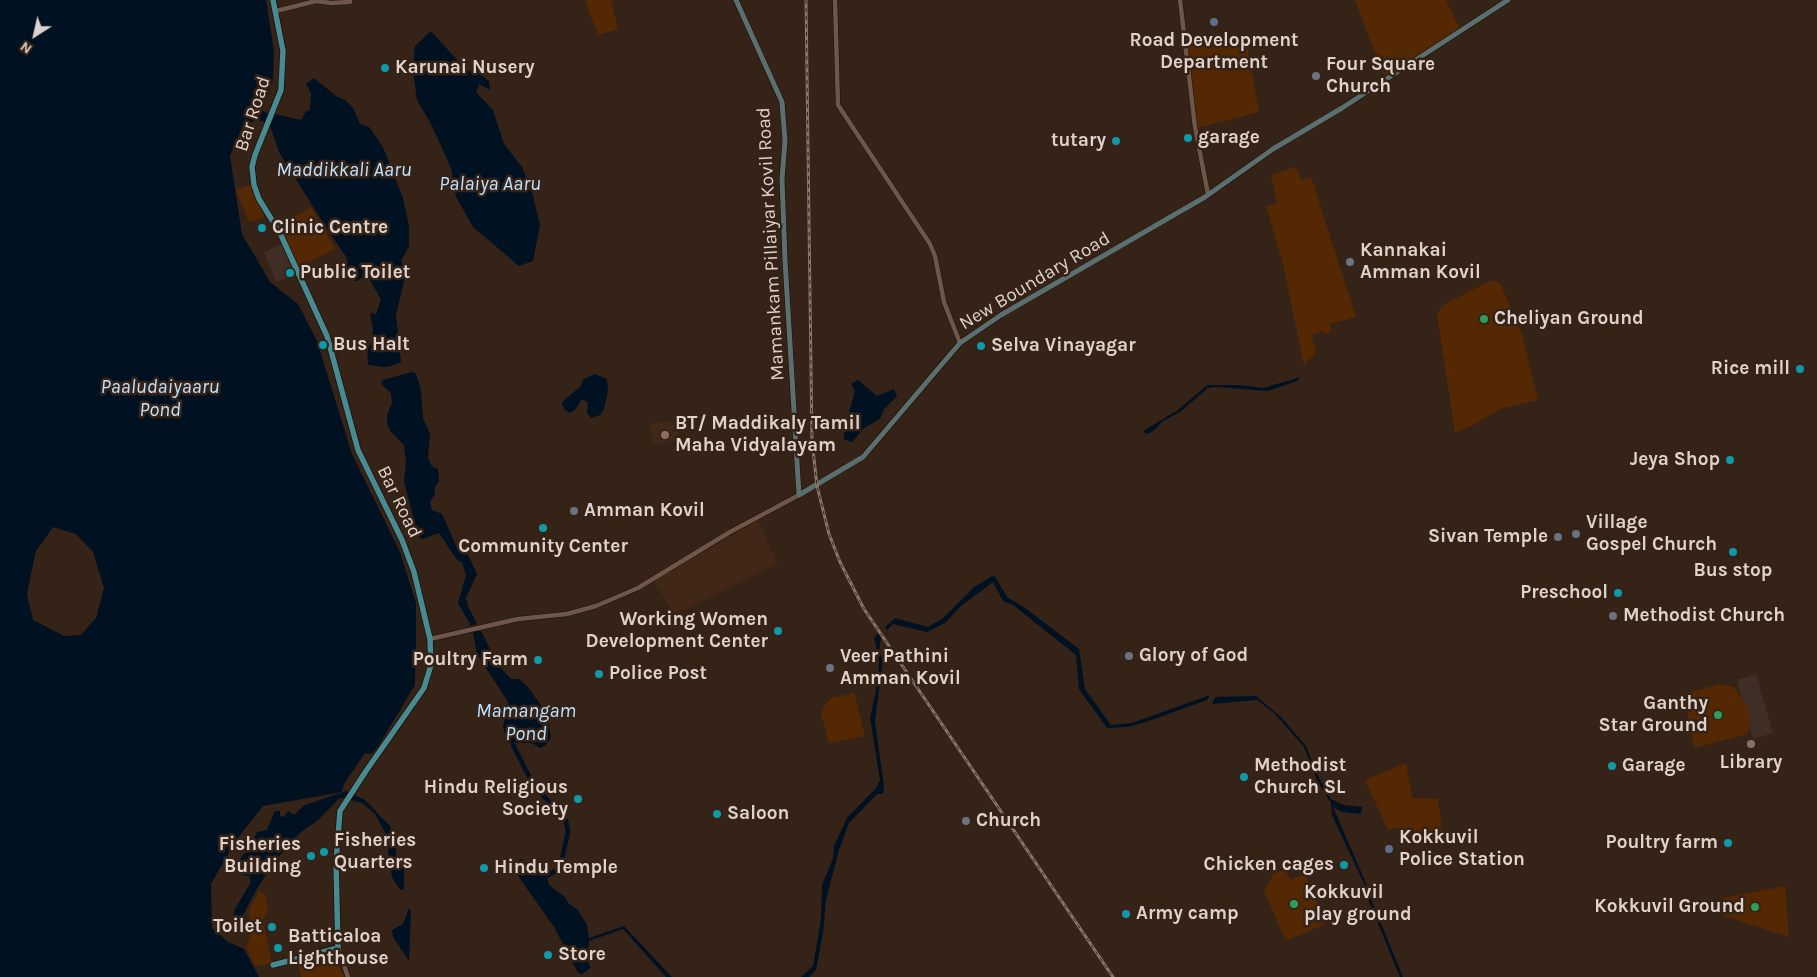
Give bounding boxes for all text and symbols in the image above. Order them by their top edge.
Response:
north arrow [10,10,60,60]
marker: Road Development Department [1208,16,1220,28]
place label: Road Development Department [1129,30,1299,74]
text: N [17,38,35,58]
place label: Four Square Church [1326,54,1435,98]
place label: Karunai Nusery [395,57,535,79]
marker: Karunai Nusery [379,62,391,74]
marker: Four Square Church [1310,70,1322,82]
street label: Bar Road [230,74,276,154]
street label: Mamankam Pillaiyar Kovil Road [752,107,790,381]
place label: garage [1198,127,1260,149]
place label: tutary [1051,130,1106,152]
marker: garage [1182,132,1194,144]
marker: tutary [1110,135,1122,147]
water label: Maddikkali Aaru [276,158,412,182]
water label: Palaiya Aaru [439,172,541,196]
place label: Clinic Centre [272,217,388,239]
marker: Clinic Centre [256,222,268,234]
street label: New Boundary Road [955,227,1115,335]
place label: Kannakai Amman Kovil [1360,240,1481,284]
marker: Kannakai Amman Kovil [1344,256,1356,268]
place label: Public Toilet [300,262,410,284]
marker: Public Toilet [284,267,296,279]
place label: Cheliyan Ground [1494,308,1644,330]
marker: Cheliyan Ground [1478,313,1490,325]
place label: Bus Halt [333,334,410,356]
place label: Selva Vinayagar [991,335,1136,357]
marker: Bus Halt [317,339,329,351]
marker: Selva Vinayagar [975,340,987,352]
place label: Rice mill [1711,358,1790,380]
marker: Rice mill [1794,363,1806,375]
water label: Paaludaiyaaru Pond [101,375,219,422]
place label: BT/ Maddikaly Tamil Maha Vidyalayam [675,413,860,457]
marker: BT/ Maddikaly Tamil Maha Vidyalayam [659,429,671,441]
place label: Jeya Shop [1630,449,1720,471]
marker: Jeya Shop [1724,454,1736,466]
street label: Bar Road [372,462,426,542]
place label: Amman Kovil [584,500,705,522]
marker: Amman Kovil [568,505,580,517]
place label: Village Gospel Church [1586,512,1717,556]
marker: Community Center [537,522,549,534]
place label: Sivan Temple [1428,526,1548,548]
marker: Village Gospel Church [1570,528,1582,540]
marker: Sivan Temple [1552,531,1564,543]
place label: Community Center [458,536,628,558]
marker: Bus stop [1727,546,1739,558]
place label: Bus stop [1694,560,1772,582]
place label: Preschool [1520,582,1608,604]
marker: Preschool [1612,587,1624,599]
place label: Methodist Church [1623,605,1785,627]
place label: Working Women Development Center [586,609,768,653]
marker: Methodist Church [1607,610,1619,622]
marker: Working Women Development Center [772,625,784,637]
place label: Glory of God [1139,645,1248,667]
place label: Veer Pathini Amman Kovil [840,646,961,690]
place label: Poultry Farm [413,649,528,671]
marker: Glory of God [1123,650,1135,662]
marker: Poultry Farm [532,654,544,666]
marker: Veer Pathini Amman Kovil [824,662,836,674]
place label: Police Post [609,663,707,685]
marker: Police Post [593,668,605,680]
place label: Ganthy Star Ground [1599,693,1708,737]
water label: Mamangam Pond [476,699,576,746]
marker: Ganthy Star Ground [1712,709,1724,721]
marker: Library [1745,738,1757,750]
place label: Library [1720,752,1782,774]
place label: Methodist Church SL [1254,755,1346,799]
place label: Garage [1622,755,1686,777]
marker: Garage [1606,760,1618,772]
marker: Methodist Church SL [1238,771,1250,783]
place label: Hindu Religious Society [424,777,568,821]
marker: Hindu Religious Society [572,793,584,805]
place label: Saloon [727,803,789,825]
marker: Saloon [711,808,723,820]
place label: Church [976,810,1041,832]
marker: Church [960,815,972,827]
place label: Kokkuvil Police Station [1399,827,1525,871]
place label: Fisheries Quarters [334,830,416,874]
place label: Poultry farm [1606,832,1718,854]
place label: Fisheries Building [219,834,301,878]
marker: Poultry farm [1722,837,1734,849]
marker: Kokkuvil Police Station [1383,843,1395,855]
marker: Fisheries Quarters [318,846,330,858]
marker: Fisheries Building [305,850,317,862]
place label: Chicken cages [1204,854,1334,876]
place label: Hindu Temple [494,857,618,879]
marker: Chicken cages [1338,859,1350,871]
marker: Hindu Temple [478,862,490,874]
place label: Kokkuvil play ground [1304,882,1412,926]
place label: Kokkuvil Ground [1594,896,1745,918]
marker: Kokkuvil play ground [1288,898,1300,910]
marker: Kokkuvil Ground [1749,901,1761,913]
place label: Army camp [1136,903,1239,925]
marker: Army camp [1120,908,1132,920]
place label: Toilet [213,916,262,938]
marker: Toilet [266,921,278,933]
place label: Batticaloa Lighthouse [288,926,389,970]
marker: Batticaloa Lighthouse [272,942,284,954]
place label: Store [558,944,606,966]
marker: Store [542,949,554,961]

